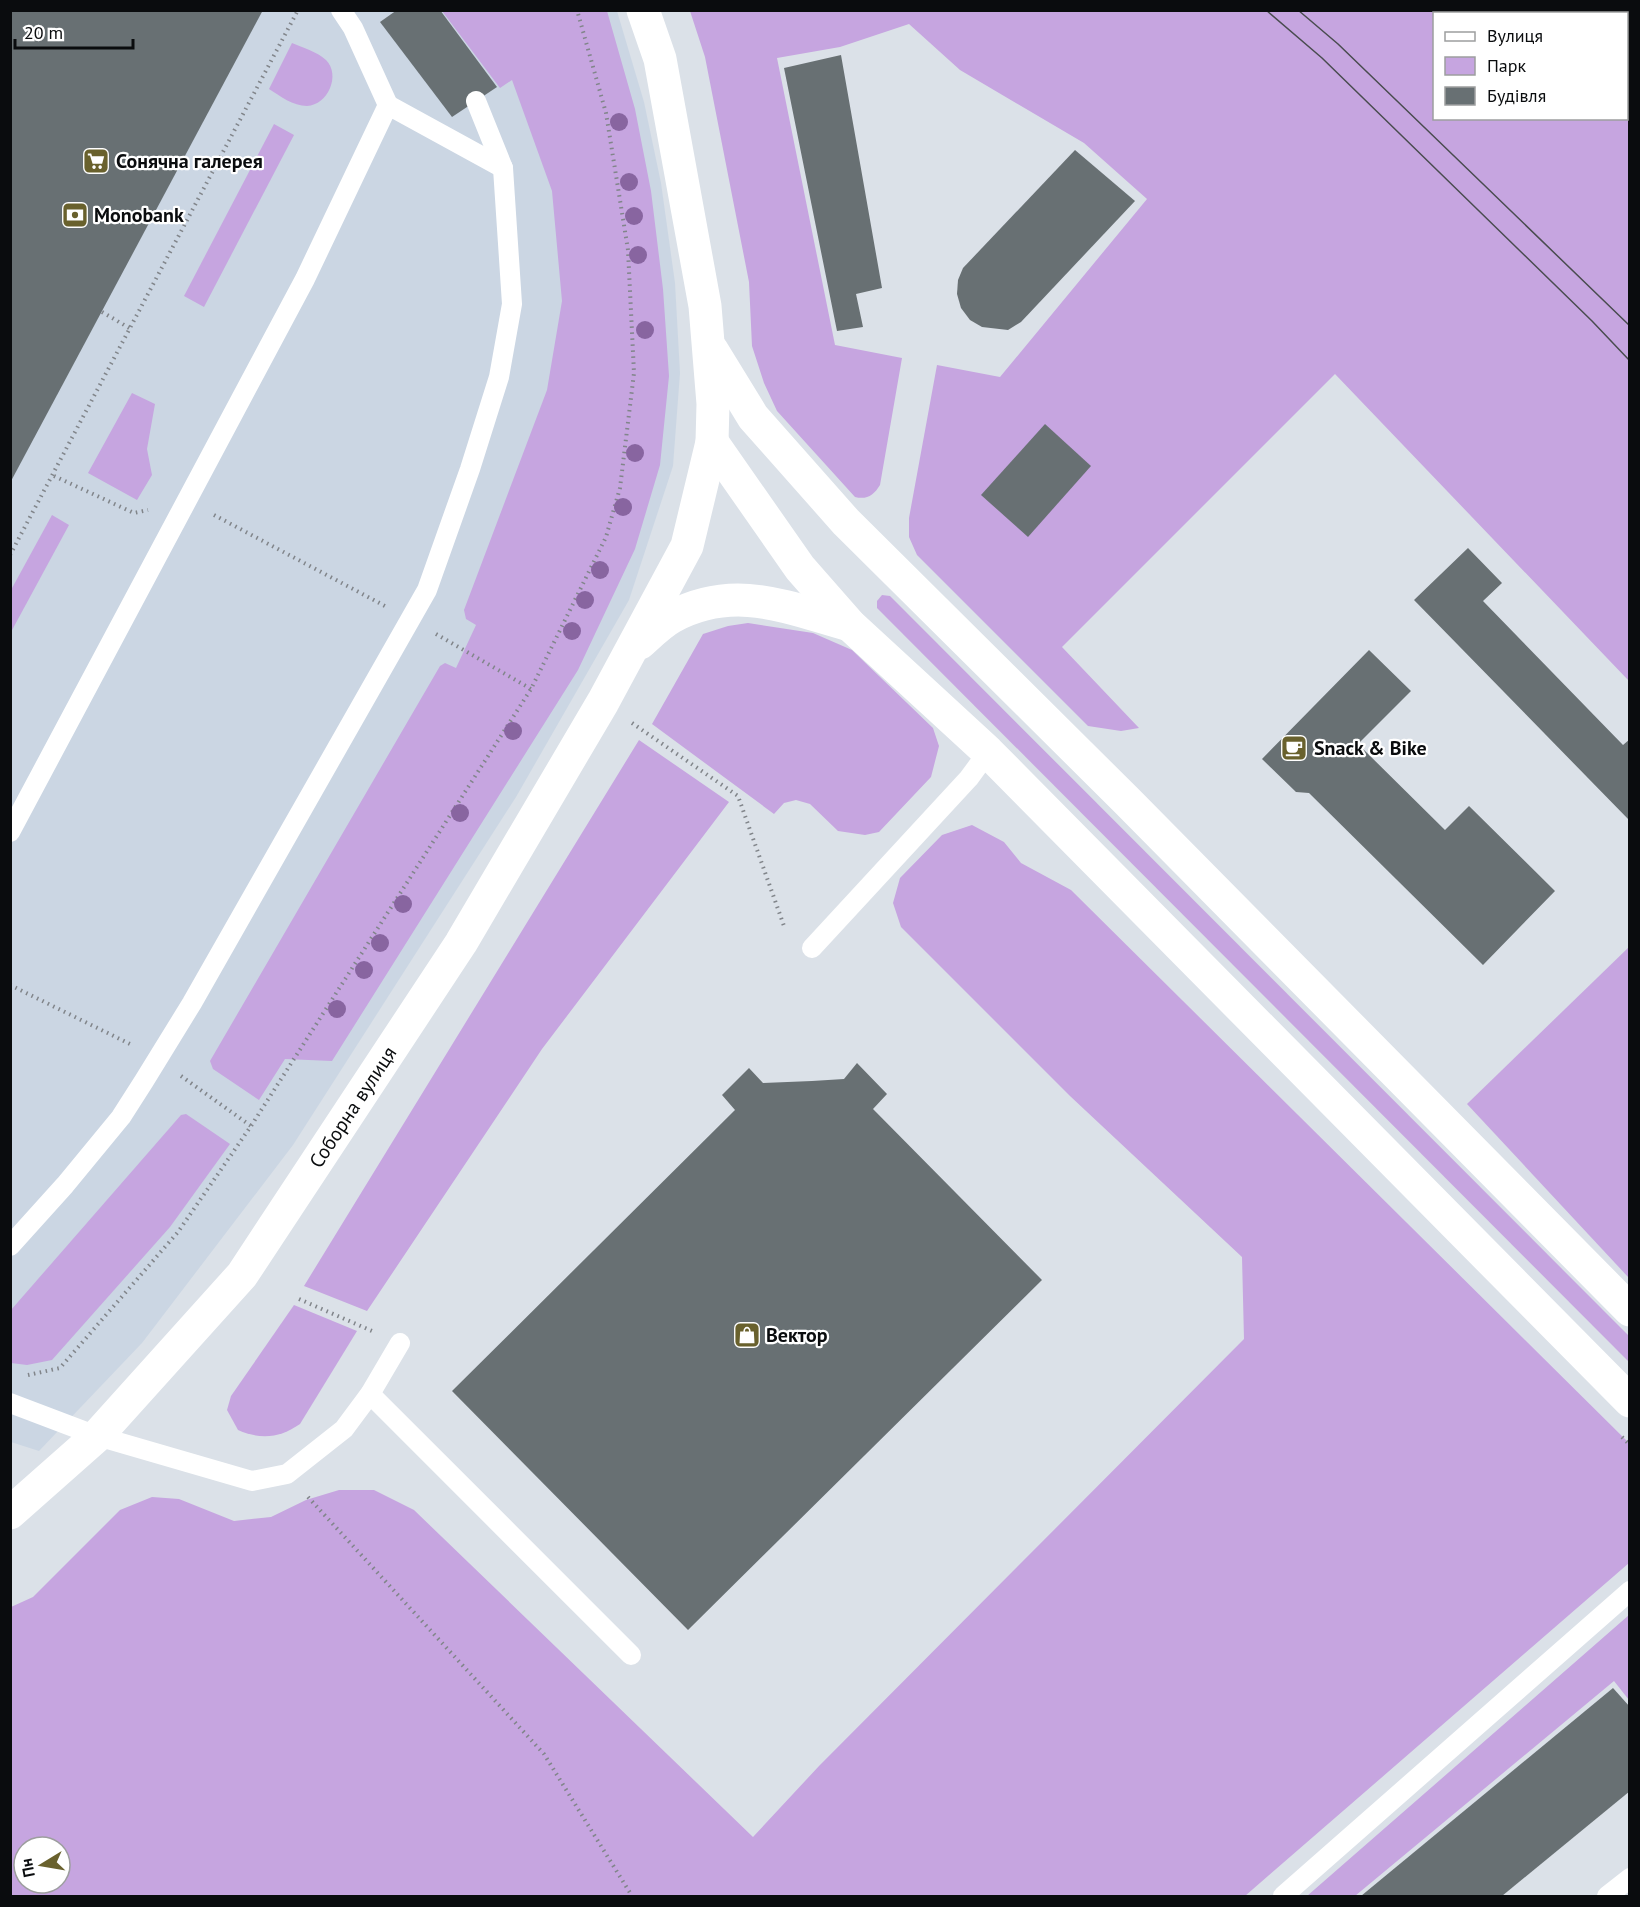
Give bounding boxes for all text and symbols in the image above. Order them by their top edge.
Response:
scale bar [15,12,134,50]
legend [1433,12,1628,120]
text: 20 m [24,21,63,44]
text: Вулиця [1487,24,1543,47]
text: Парк [1487,54,1527,77]
text: Будівля [1487,84,1546,107]
supermarket icon: Сонячна галерея [81,146,111,176]
place label: Сонячна галерея [116,148,263,174]
bank icon: Monobank [60,200,90,230]
place label: Monobank [94,202,184,228]
cafe icon: Snack & Bike [1279,733,1309,763]
place label: Snack & Bike [1314,735,1427,761]
street label: Соборна вулиця [303,1041,402,1173]
shop icon: Вектор [732,1320,762,1350]
place label: Вектор [766,1322,828,1348]
north arrow [12,1835,72,1895]
text: Пн [16,1857,39,1879]

